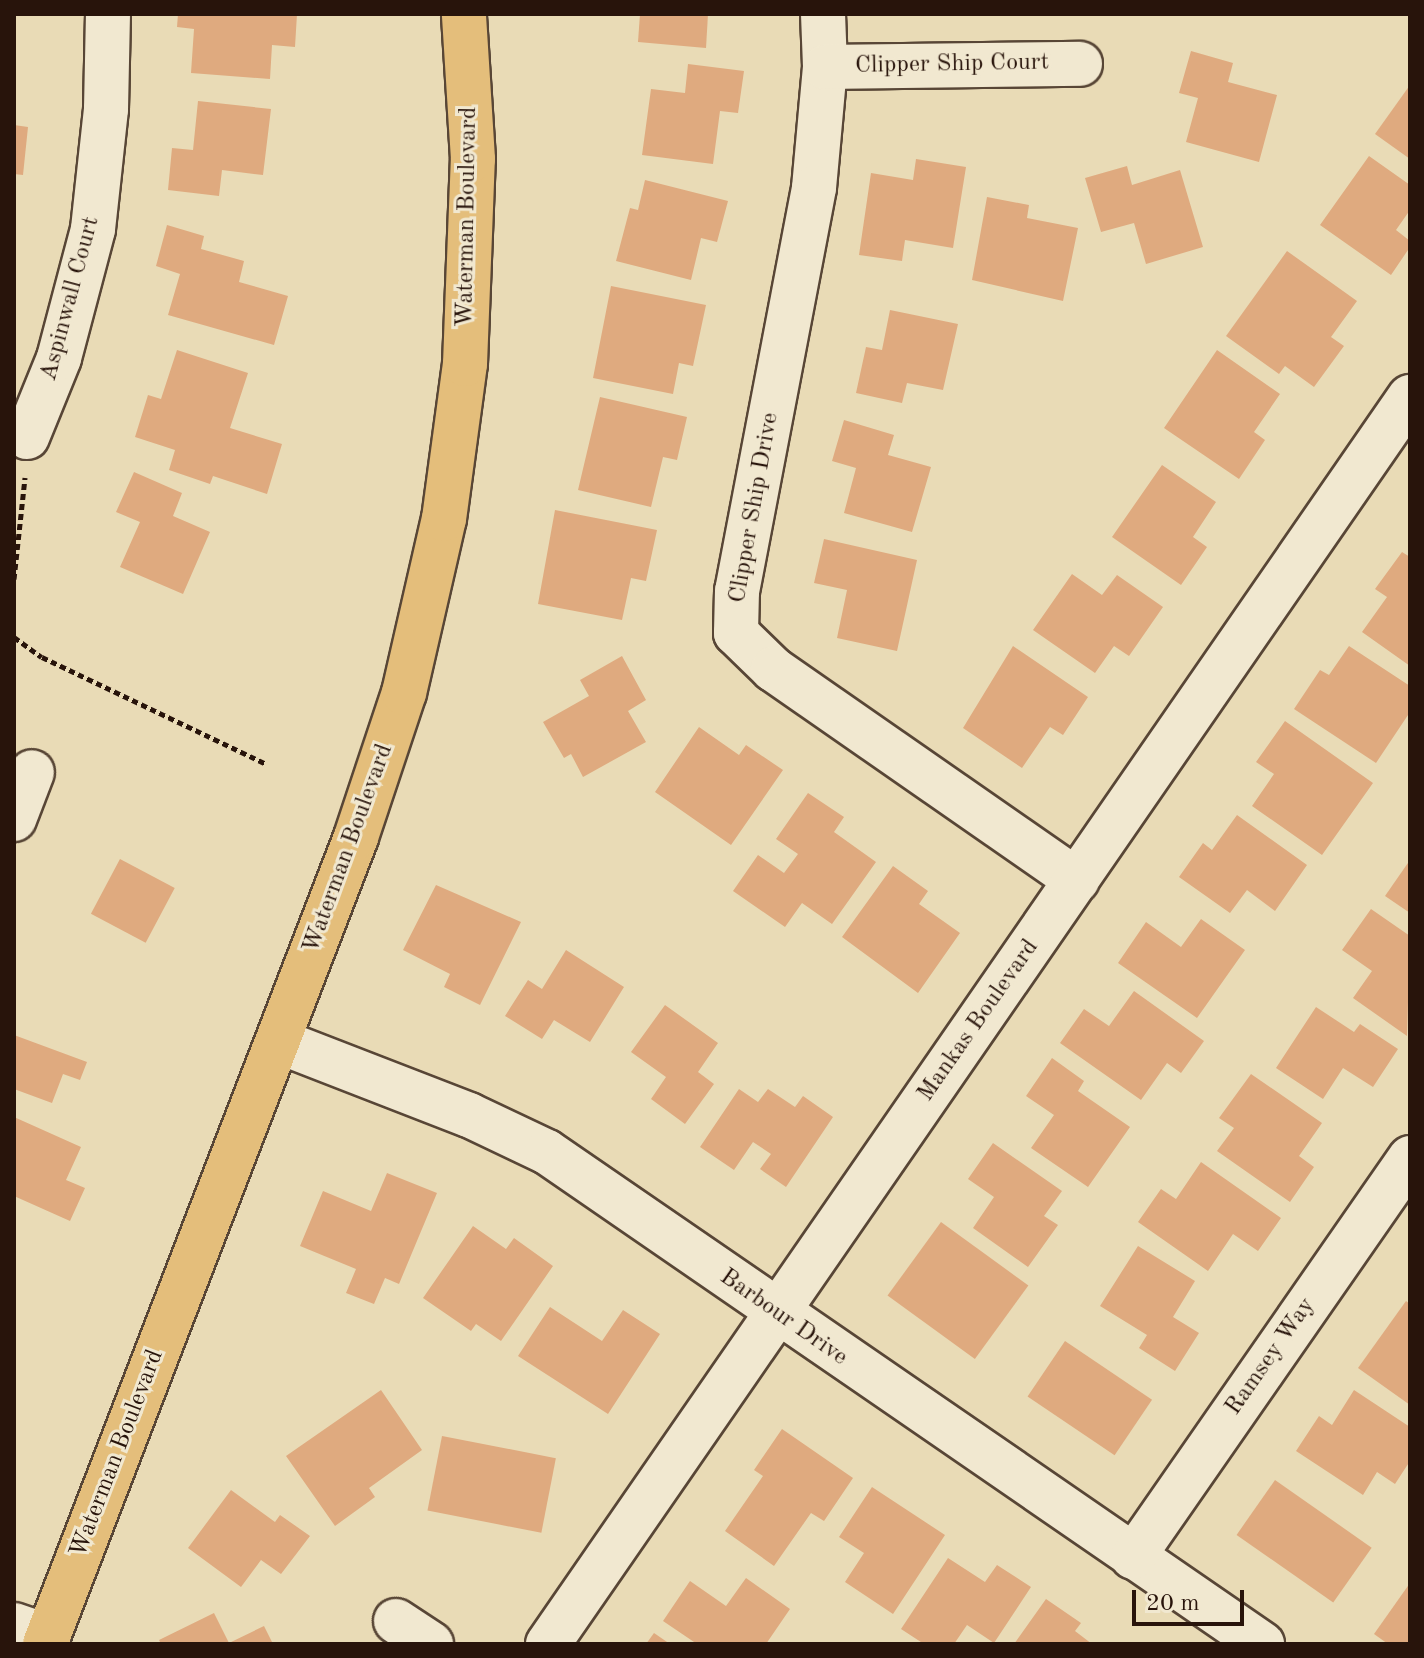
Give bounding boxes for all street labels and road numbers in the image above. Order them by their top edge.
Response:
street label: Clipper Ship Court [855,49,1049,81]
street label: Waterman Boulevard [452,107,484,327]
street label: Aspinwall Court [35,214,107,384]
street label: Clipper Ship Drive [724,411,786,605]
street label: Waterman Boulevard [298,741,400,957]
street label: Mankas Boulevard [912,934,1046,1108]
street label: Barbour Drive [714,1263,852,1373]
street label: Ramsey Way [1220,1293,1322,1421]
street label: Waterman Boulevard [65,1346,171,1562]

